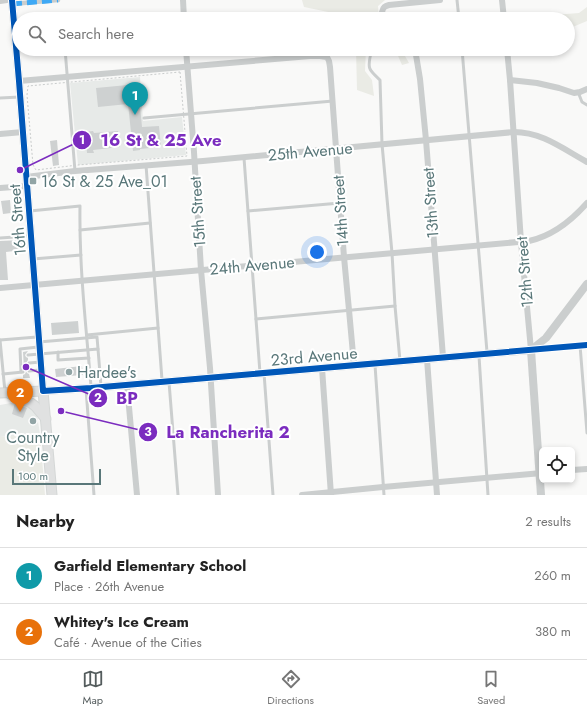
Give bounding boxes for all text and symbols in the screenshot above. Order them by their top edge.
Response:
search box [12,12,575,56]
icon: search [26,23,48,45]
text: Search here [58,23,134,45]
pin: 1 [122,82,148,115]
callout: 16 St & 25 Ave [72,125,230,154]
text: 16 St & 25 Ave [100,128,222,152]
text: 1 [79,131,85,149]
street label: 25th Avenue [267,136,353,167]
street label: 13th Street [417,167,444,239]
place label: 16 St & 25 Ave_01 [41,170,168,193]
street label: 14th Street [327,174,354,248]
street label: 15th Street [184,175,211,248]
marker: 16 St & 25 Ave_01 [28,176,38,186]
street label: 16th Street [3,183,32,257]
street label: 12th Street [510,235,539,309]
your location [307,242,327,262]
street label: 24th Avenue [209,250,296,281]
street label: 23rd Avenue [270,341,358,372]
place label: Hardee's [77,361,136,384]
marker: Hardee's [64,367,74,377]
pin: 2 [7,379,33,412]
callout: BP [88,383,146,412]
text: BP [116,386,138,410]
text: 2 [94,389,102,407]
marker: Country Style [28,416,38,426]
callout: La Rancherita 2 [138,417,298,446]
text: La Rancherita 2 [166,420,290,444]
text: 3 [144,423,152,441]
place label: Country Style [6,426,61,467]
map controls [539,447,575,483]
button: locate [539,447,575,483]
scale bar [12,467,101,486]
text: 100 m [18,468,48,484]
text: Nearby [16,509,74,533]
text: 2 results [525,512,571,531]
text: Garfield Elementary School [54,555,246,577]
text: 1 [26,566,32,585]
text: 260 m [534,566,571,585]
text: Place · 26th Avenue [54,577,164,596]
text: Whitey's Ice Cream [54,611,189,633]
text: 2 [25,622,33,641]
text: 380 m [535,622,571,641]
text: Café · Avenue of the Cities [54,633,202,652]
tab: Map [82,668,104,708]
tab: Directions [267,668,314,708]
tab: Saved [477,668,505,708]

